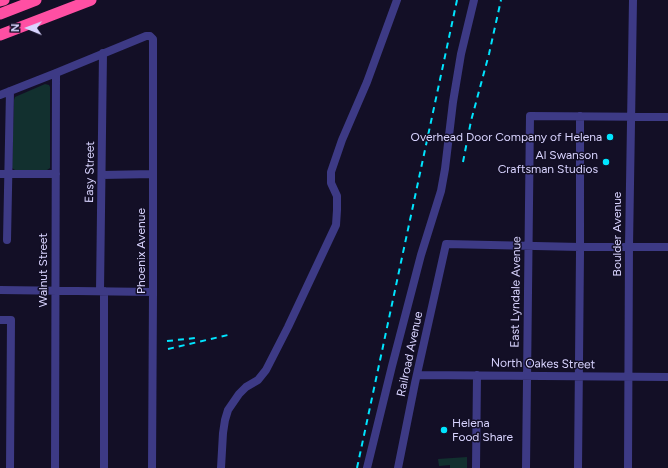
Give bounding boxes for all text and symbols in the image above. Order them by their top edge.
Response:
north arrow [8,8,48,48]
text: N [9,23,22,32]
place label: Overhead Door Company of Helena [411,130,602,144]
marker: Overhead Door Company of Helena [605,132,615,142]
street label: Easy Street [82,141,98,203]
place label: Al Swanson Craftsman Studios [498,148,598,176]
marker: Al Swanson Craftsman Studios [601,157,611,167]
street label: Boulder Avenue [610,192,624,276]
street label: Phoenix Avenue [134,208,148,294]
street label: Walnut Street [36,233,50,307]
street label: East Lyndale Avenue [508,236,524,348]
street label: Railroad Avenue [394,310,426,398]
street label: North Oakes Street [491,356,595,372]
place label: Helena Food Share [452,416,513,444]
marker: Helena Food Share [439,425,449,435]

